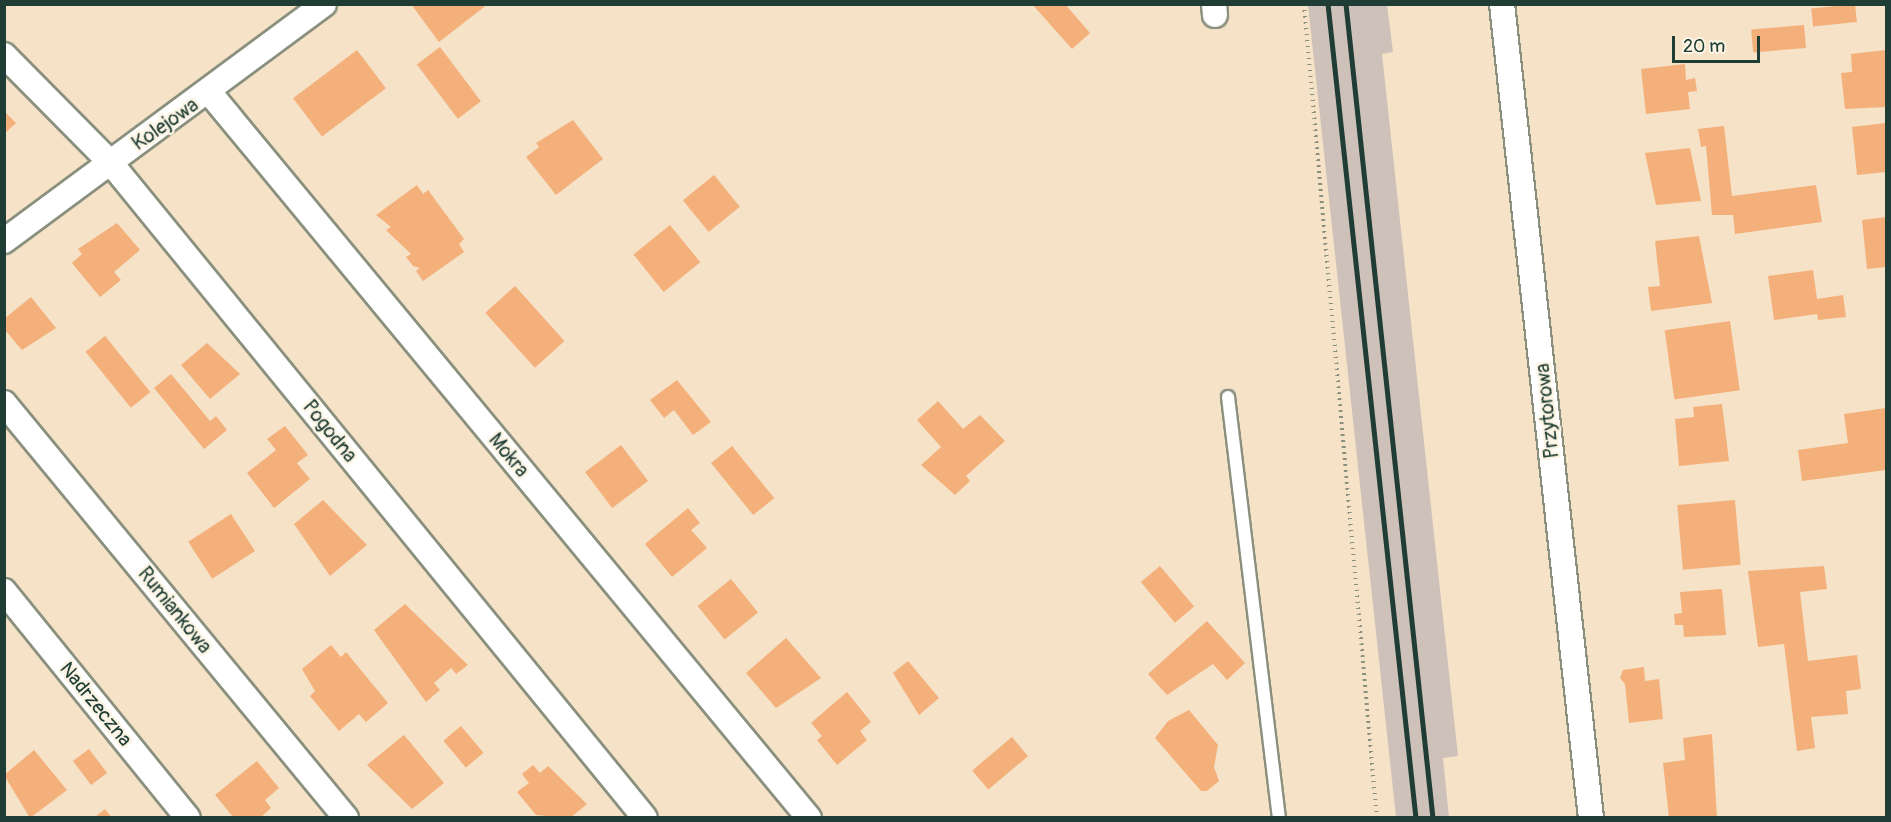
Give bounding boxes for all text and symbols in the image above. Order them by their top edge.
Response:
scale bar [1675,24,1764,62]
text: 20 m [1683,35,1725,58]
street label: Kolejowa [127,93,203,155]
street label: Przytorowa [1530,362,1564,460]
street label: Pogodna [298,395,362,467]
street label: Mokra [484,428,534,482]
street label: Rumiankowa [133,562,217,658]
street label: Nadrzeczna [55,657,137,751]

